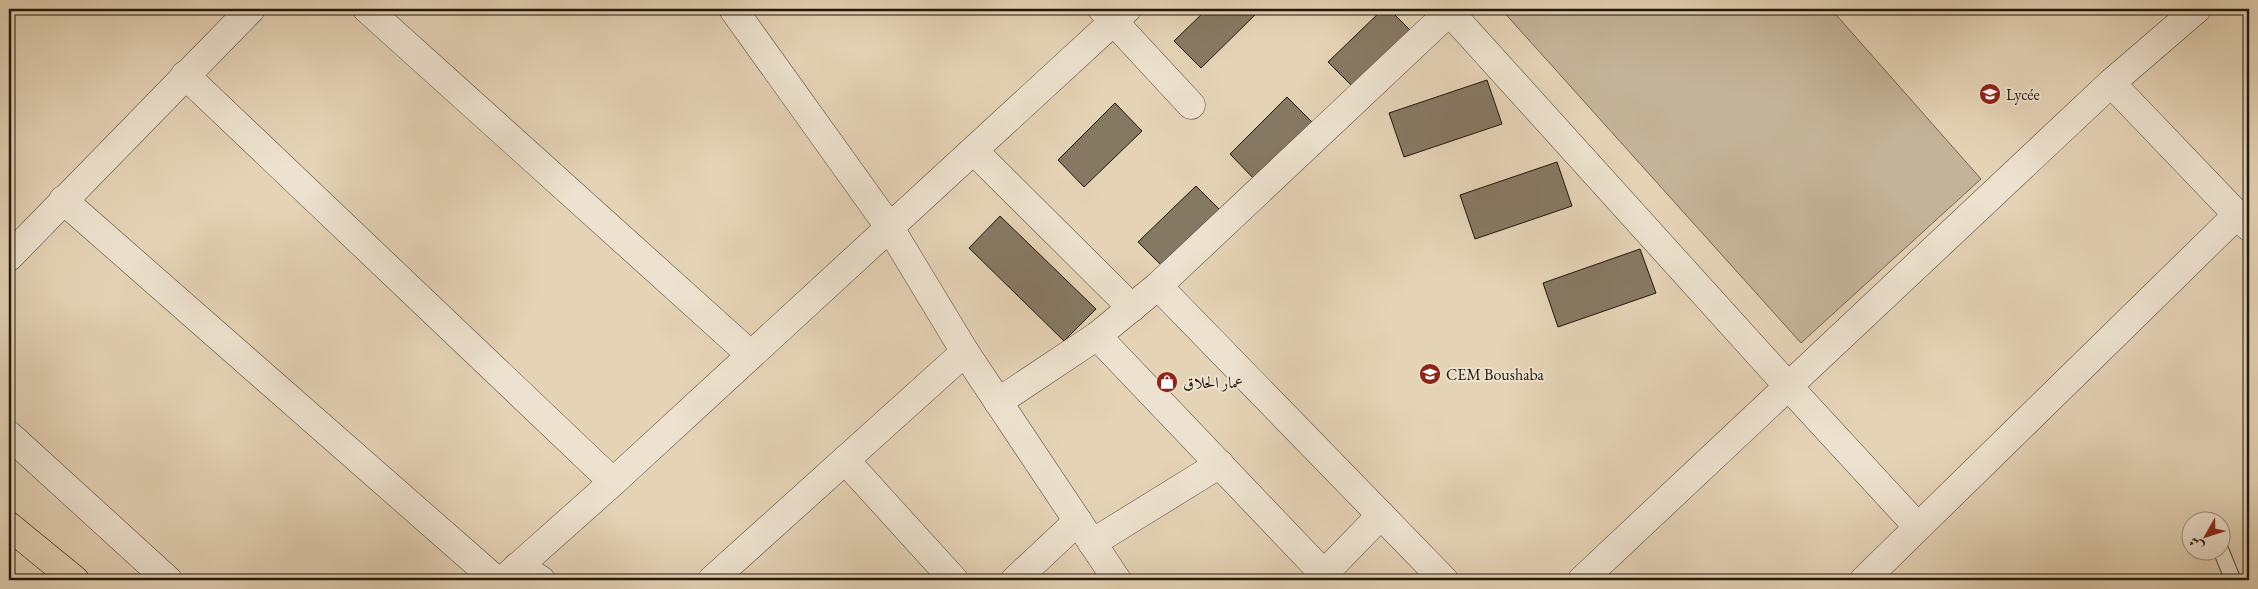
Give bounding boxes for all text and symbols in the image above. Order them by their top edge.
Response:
school or university icon: Lycée [1978,82,2002,106]
place label: Lycée [2006,84,2040,105]
school or university icon: CEM Boushaba [1418,362,1442,386]
place label: CEM Boushaba [1446,364,1544,385]
shop icon: عمار الحلاق [1155,370,1179,394]
place label: عمار الحلاق [1183,372,1243,393]
north arrow [2180,512,2230,562]
text: ش [2184,533,2207,555]

